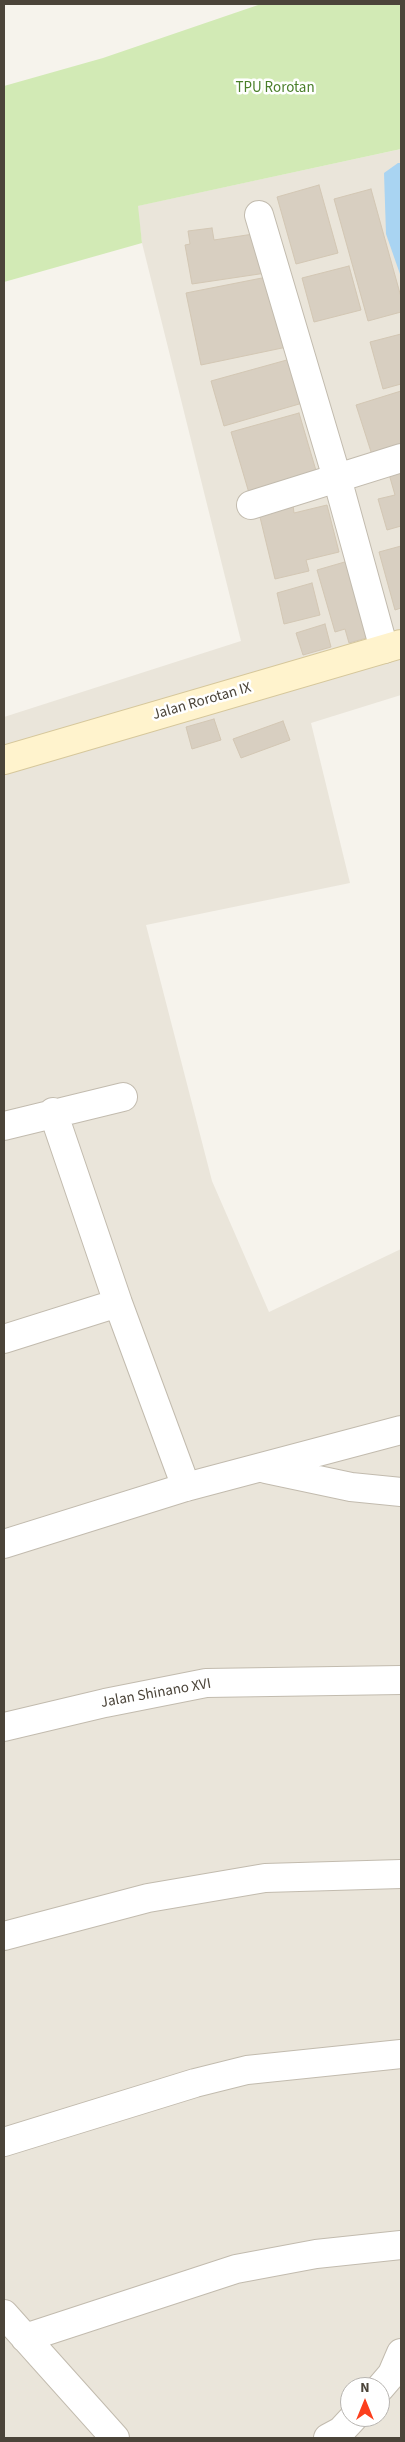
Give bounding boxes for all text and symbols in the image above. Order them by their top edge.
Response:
park label: TPU Rorotan [235,80,315,98]
street label: Jalan Rorotan IX [151,679,253,725]
street label: Jalan Shinano XVI [99,1675,213,1713]
north arrow [340,2377,390,2427]
text: N [360,2378,370,2398]

